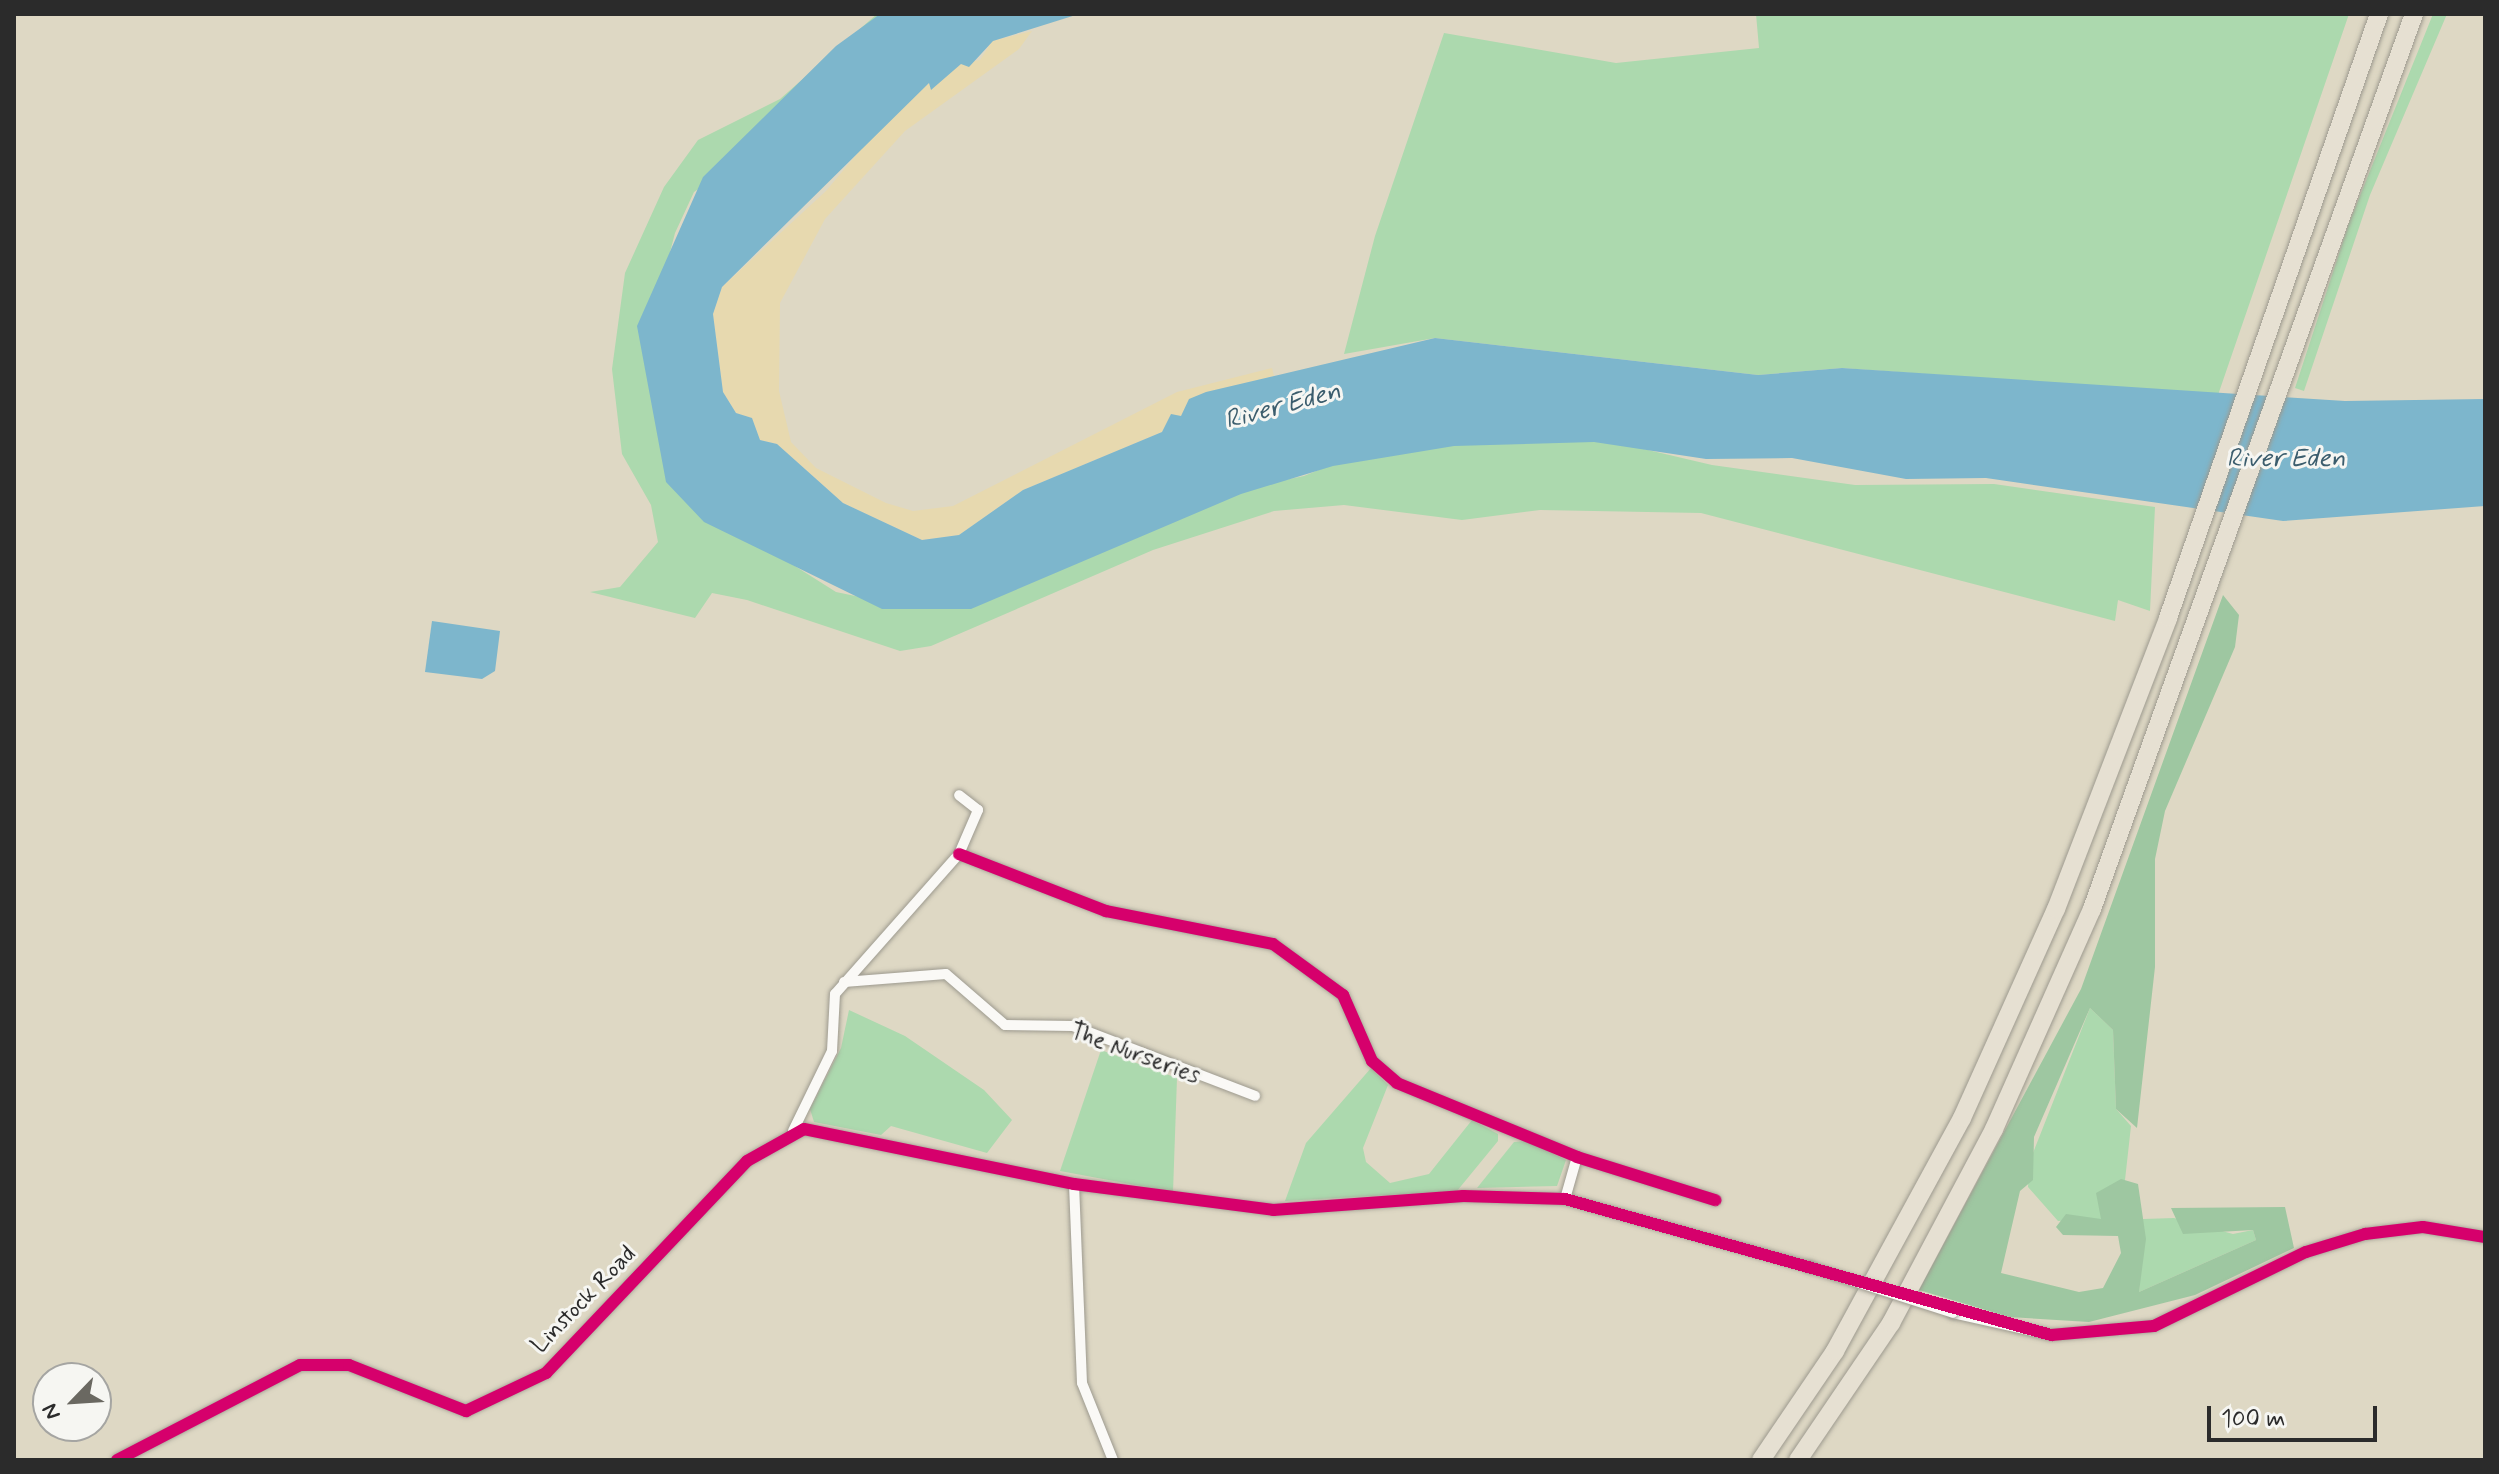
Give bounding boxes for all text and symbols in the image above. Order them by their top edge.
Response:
water label: River Eden [1222,377,1344,437]
water label: River Eden [2227,444,2345,476]
street label: The Nurseries [1065,1017,1205,1091]
street label: Linstock Road [526,1241,642,1359]
north arrow [32,1362,112,1442]
scale bar [2211,1390,2381,1440]
text: N [36,1399,68,1424]
text: 100 m [2221,1404,2285,1435]

